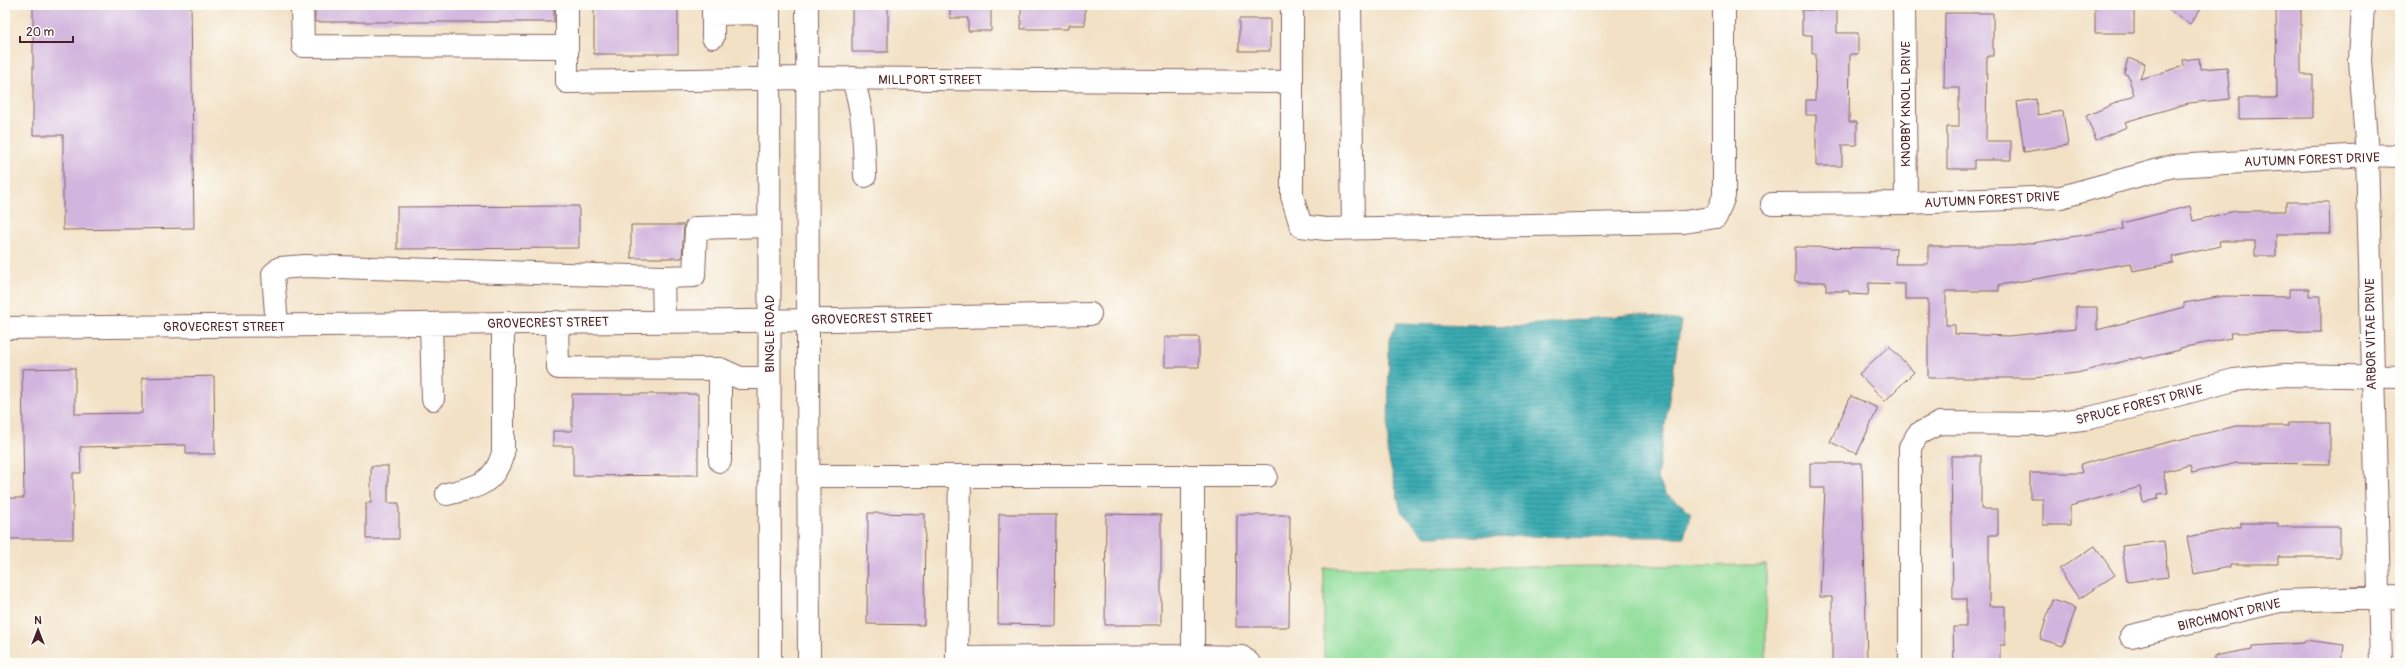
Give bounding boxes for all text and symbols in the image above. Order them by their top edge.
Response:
scale bar [20,18,73,44]
text: 20 m [26,25,55,40]
street label: KNOBBY KNOLL DRIVE [1898,41,1914,167]
street label: MILLPORT STREET [878,72,982,88]
street label: AUTUMN FOREST DRIVE [2244,150,2380,170]
street label: AUTUMN FOREST DRIVE [1924,188,2060,212]
street label: ARBOR VITAE DRIVE [2362,278,2380,390]
street label: BINGLE ROAD [762,295,778,373]
street label: GROVECREST STREET [811,310,933,328]
street label: GROVECREST STREET [487,314,609,332]
street label: GROVECREST STREET [163,319,285,335]
street label: SPRUCE FOREST DRIVE [2074,381,2205,429]
street label: BIRCHMONT DRIVE [2176,595,2282,635]
north arrow [18,610,58,650]
text: N [34,614,42,627]

